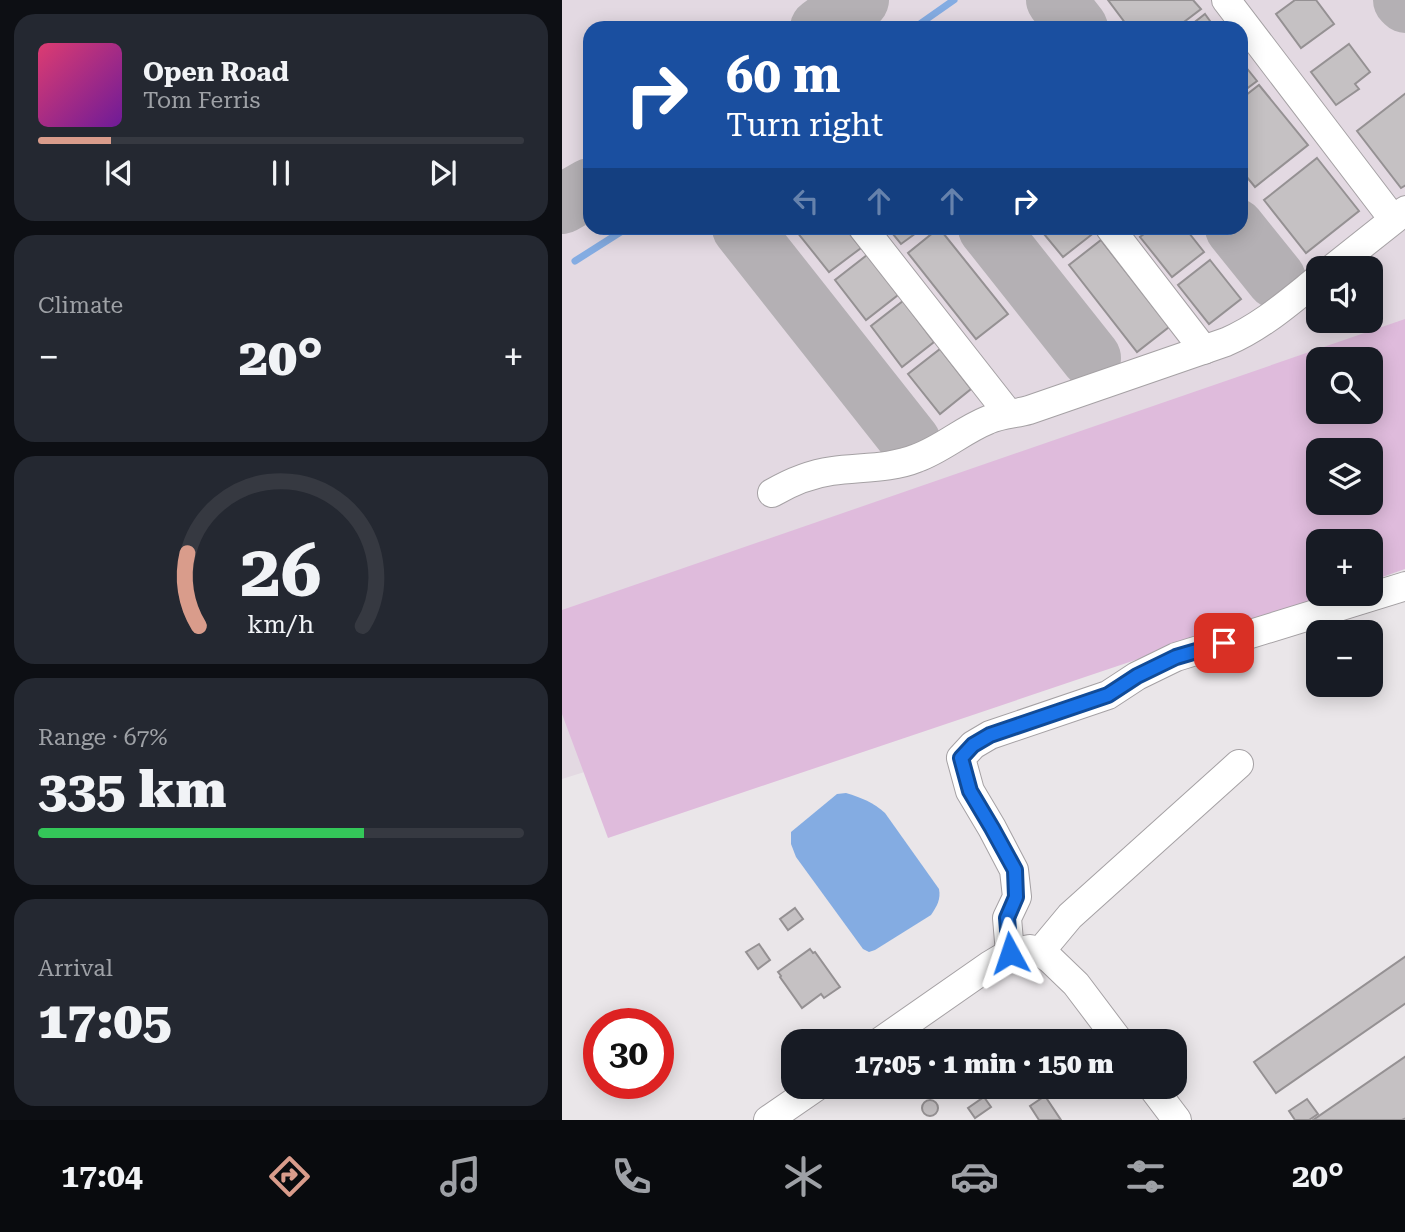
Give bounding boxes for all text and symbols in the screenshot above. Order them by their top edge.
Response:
text: 60 m [726,47,841,104]
icon: right [611,49,702,140]
text: Open Road [143,57,289,87]
text: Tom Ferris [143,87,260,114]
text: Turn right [726,106,883,144]
icon: previous [100,154,138,192]
icon: pause [262,154,300,192]
icon: next [424,154,462,192]
icon: left [787,182,825,220]
icon: ahead [860,182,898,220]
icon: ahead [933,182,971,220]
icon: right [1006,182,1044,220]
map controls [1306,256,1383,697]
button: sound [1306,256,1383,333]
text: Climate [38,292,123,319]
text: 20° [239,327,323,388]
text: − [38,335,59,379]
text: + [503,335,524,379]
button: search [1306,347,1383,424]
button: layers [1306,438,1383,515]
text: 26 [240,529,322,614]
button: + [1306,529,1383,606]
text: km/h [248,610,314,639]
pin [1194,613,1254,673]
button: − [1306,620,1383,697]
icon: arrive [1205,624,1243,662]
text: Range · 67% [38,724,167,751]
text: 335 km [38,759,226,820]
position arrow [973,916,1047,990]
text: Arrival [38,955,113,982]
text: 17:05 [38,990,172,1051]
speed limit sign: 30 [583,1008,674,1099]
text: 17:05 · 1 min · 150 m [854,1049,1114,1079]
icon: directions [265,1152,314,1201]
icon: music [436,1152,485,1201]
icon: phone [607,1152,656,1201]
icon: climate [779,1152,828,1201]
icon: car [950,1152,999,1201]
icon: filters [1121,1152,1170,1201]
text: 17:04 [61,1157,143,1195]
text: 20° [1292,1157,1344,1195]

